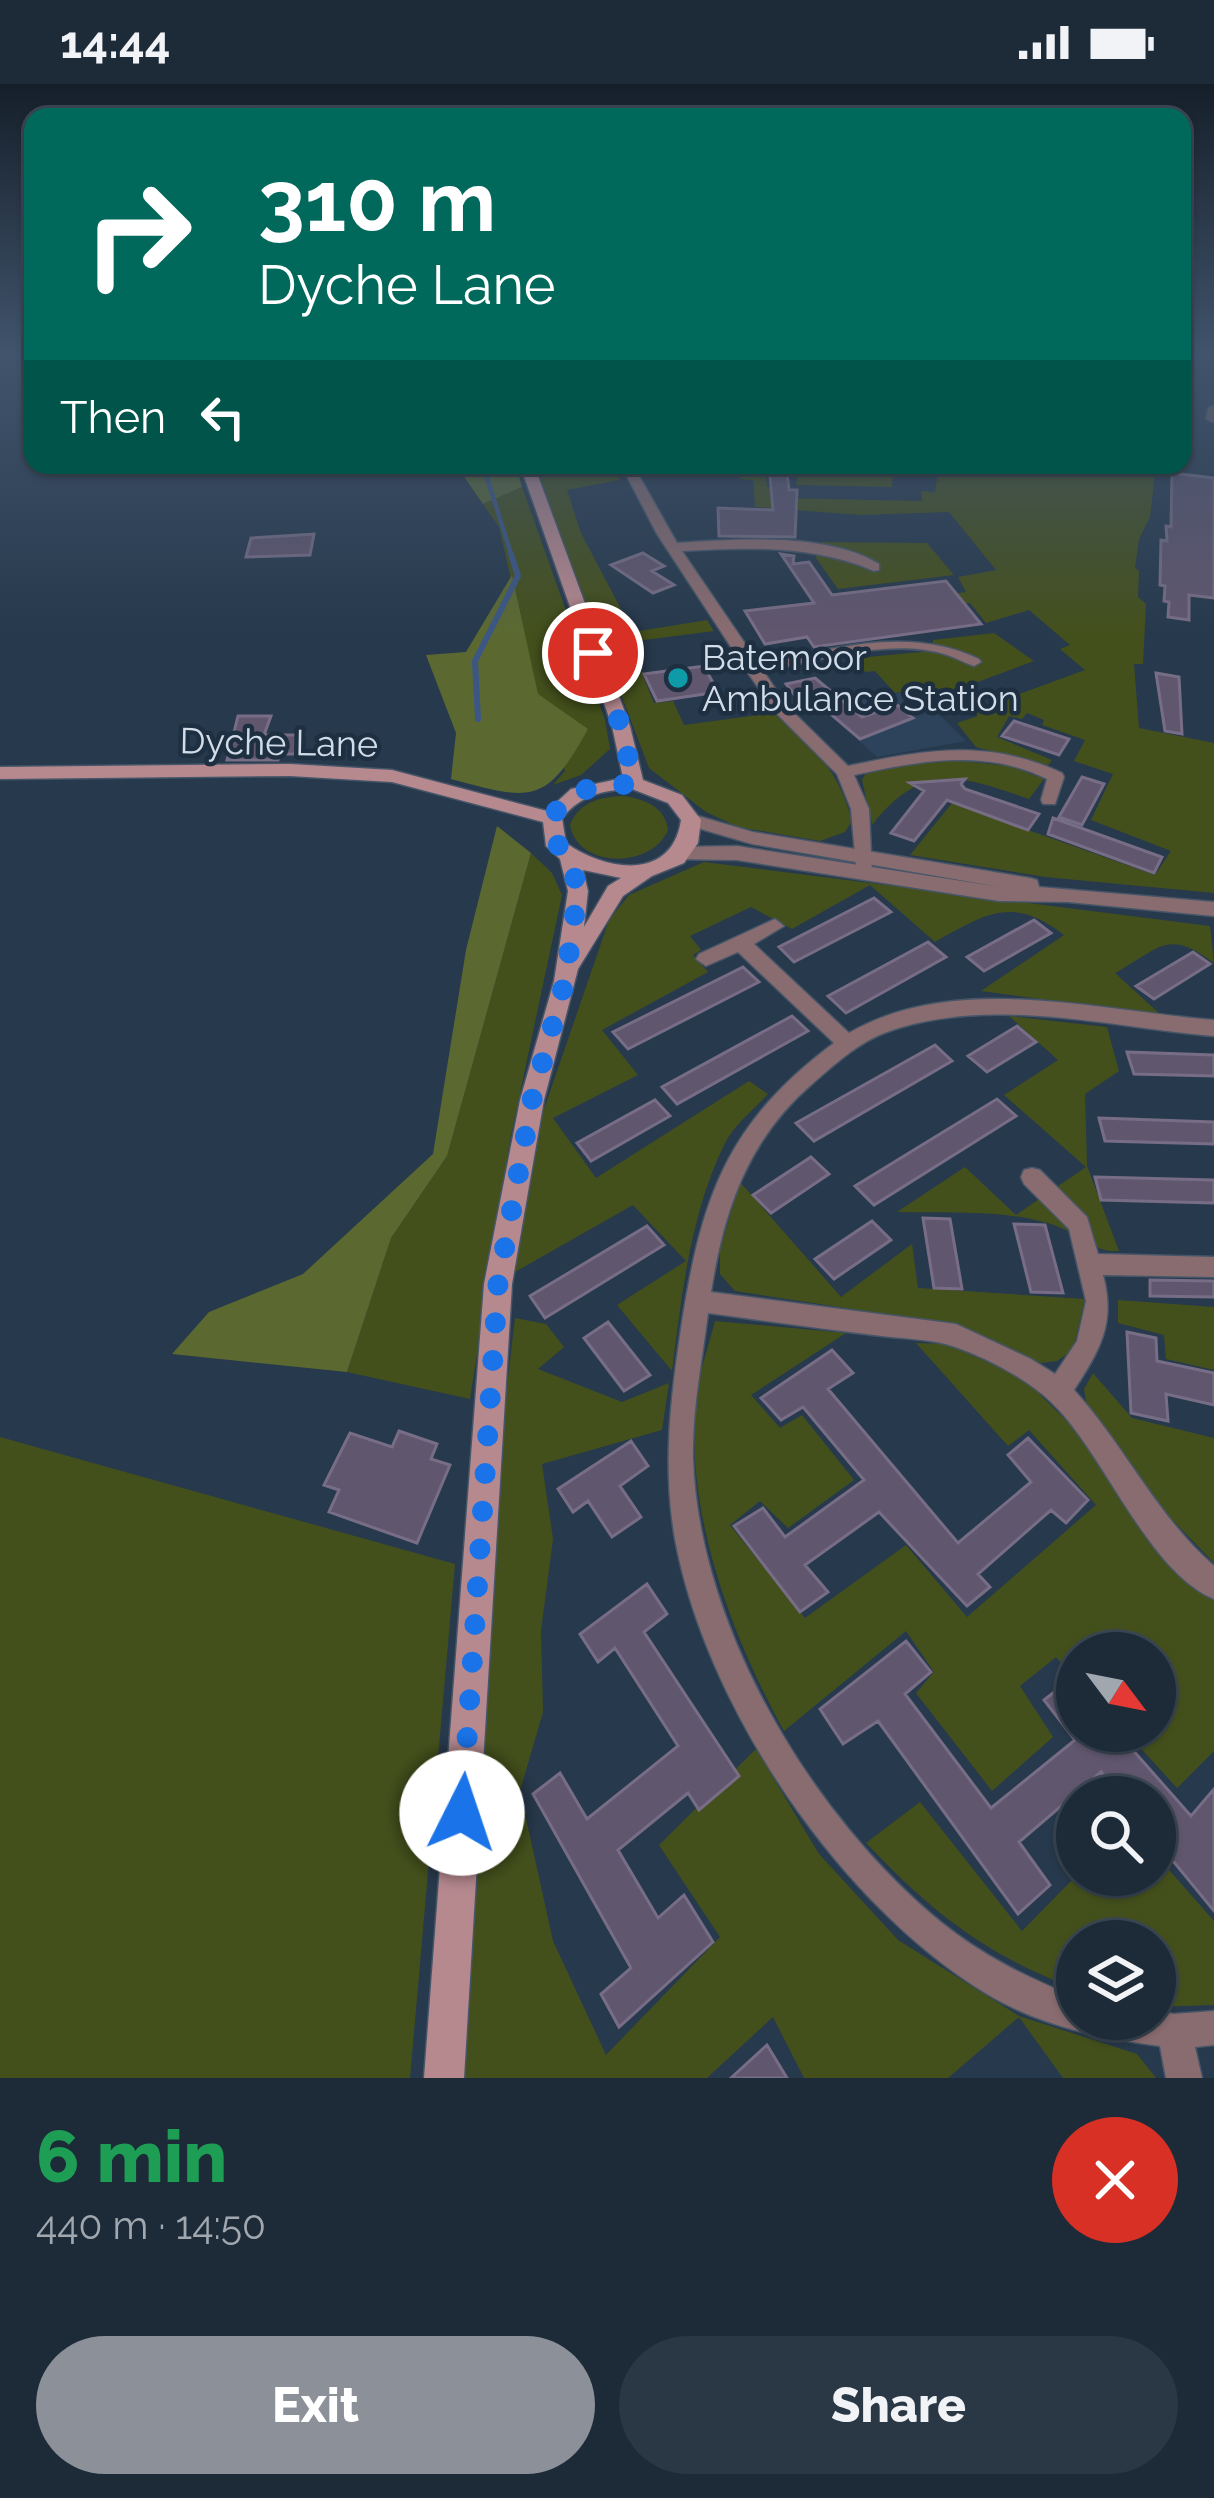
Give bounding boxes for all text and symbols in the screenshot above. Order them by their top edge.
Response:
text: 14:44 [60,16,170,69]
text: 310 m [258,152,496,251]
icon: right [60,156,216,312]
text: Dyche Lane [258,253,556,317]
icon: left [190,384,256,450]
text: Then [60,391,166,444]
pin [542,602,644,704]
icon: arrive [560,620,626,686]
place label: Batemoor Ambulance Station [702,636,1019,719]
marker: Batemoor Ambulance Station [665,665,691,691]
street label: Dyche Lane [179,719,379,765]
north arrow [1056,1632,1176,1752]
map controls [1056,1632,1176,2040]
position arrow [399,1750,525,1876]
button: search [1056,1776,1176,1896]
button: layers [1056,1920,1176,2040]
text: 6 min [36,2114,227,2199]
button: close [1052,2117,1178,2243]
text: 440 m · 14:50 [36,2202,266,2248]
button: Exit [36,2336,595,2474]
button: Share [619,2336,1178,2474]

